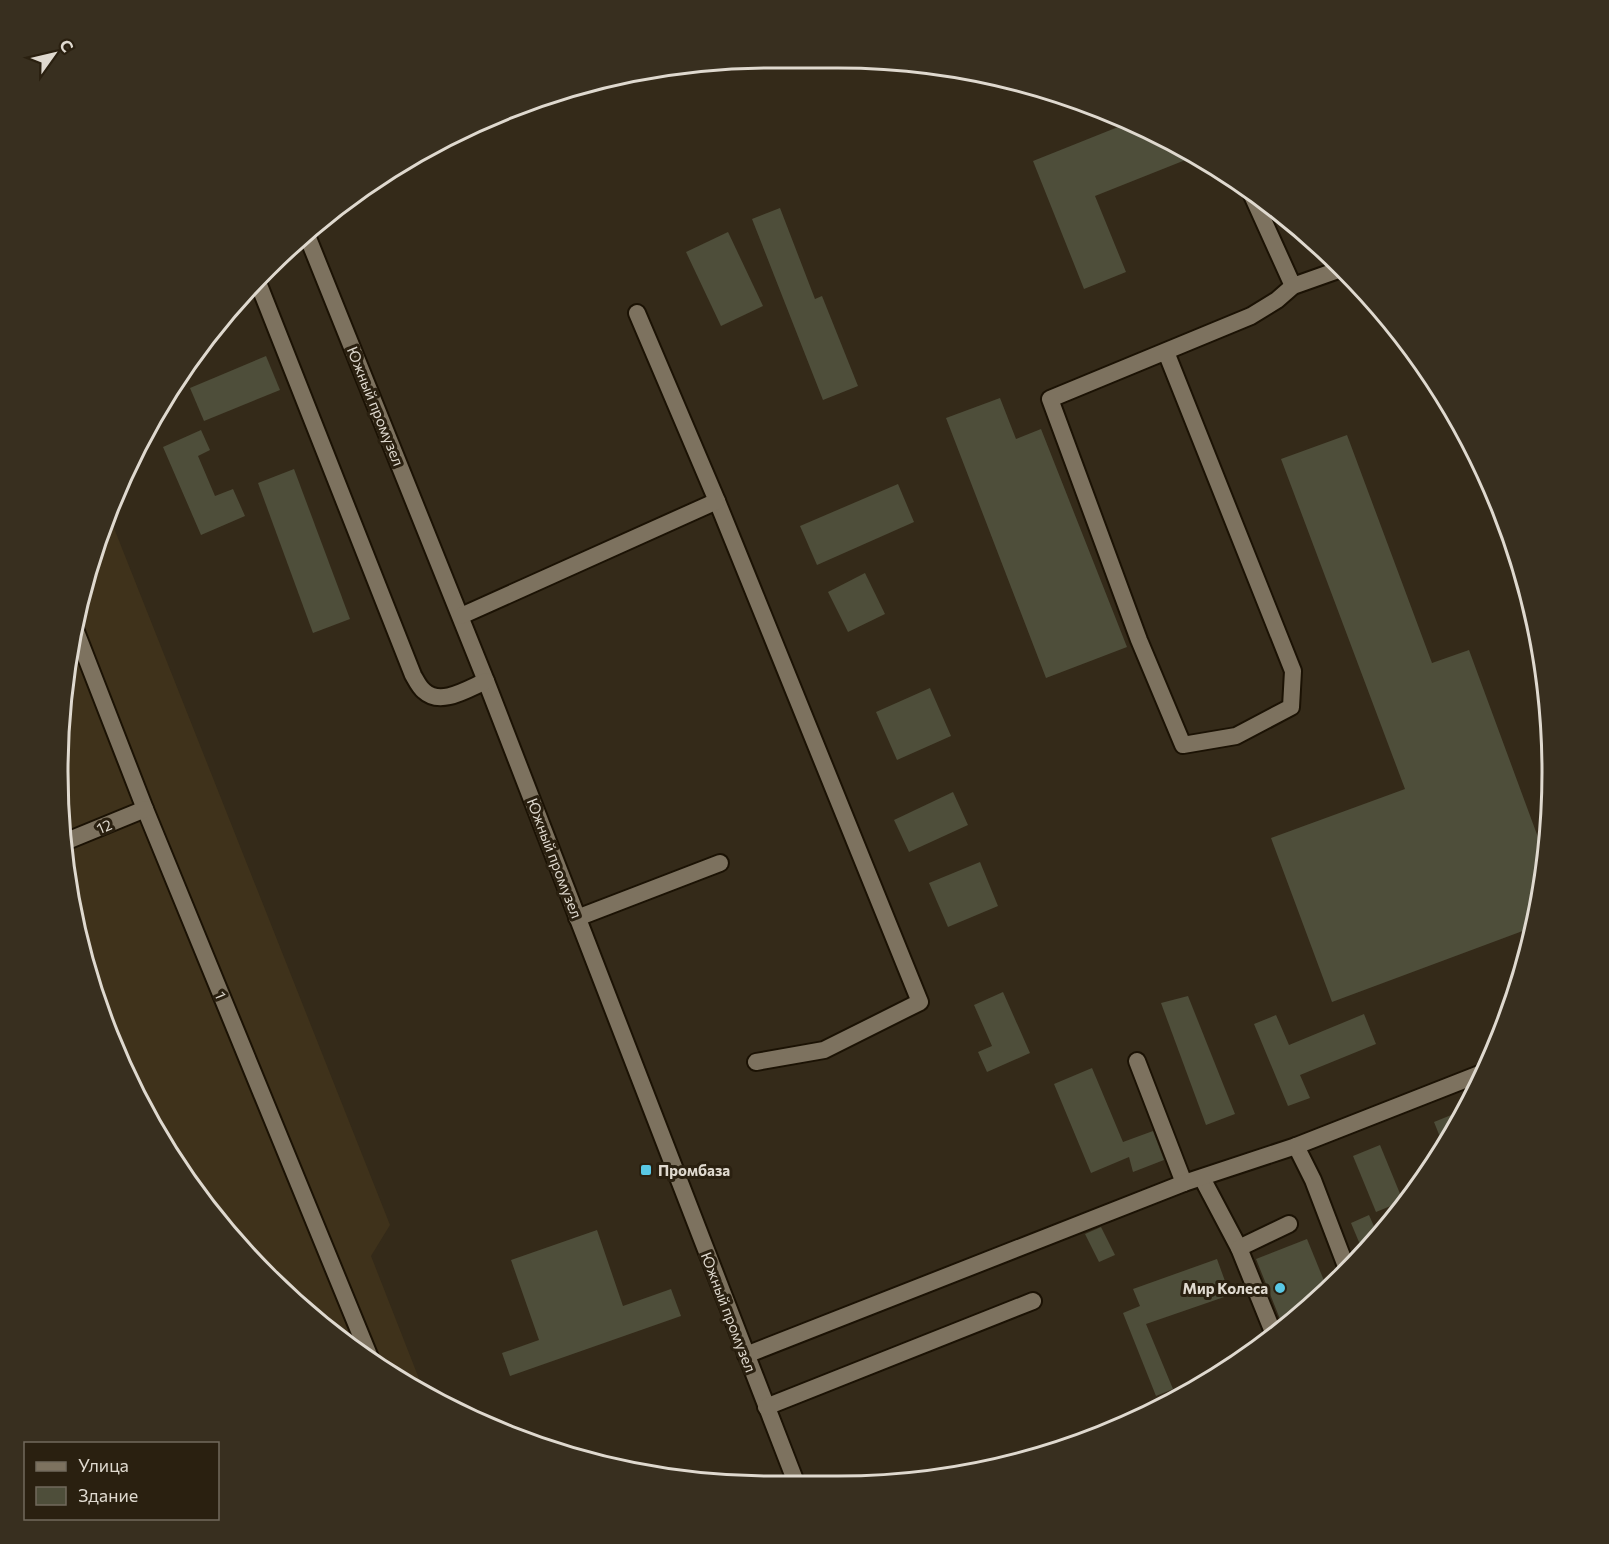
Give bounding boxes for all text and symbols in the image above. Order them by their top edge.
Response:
north arrow [24,24,84,84]
text: С [56,35,78,55]
street label: Южный промузел [344,344,408,468]
street label: Южный промузел [524,795,586,921]
street label: 12 [94,815,114,837]
street label: 1 [211,989,231,1001]
place label: Промбаза [658,1161,730,1179]
marker: Промбаза [639,1163,653,1177]
street label: Южный промузел [698,1249,760,1375]
place label: Мир Колеса [1182,1279,1268,1297]
marker: Мир Колеса [1273,1281,1287,1295]
legend [24,1442,219,1520]
text: Улица [78,1454,129,1476]
text: Здание [78,1484,138,1506]

